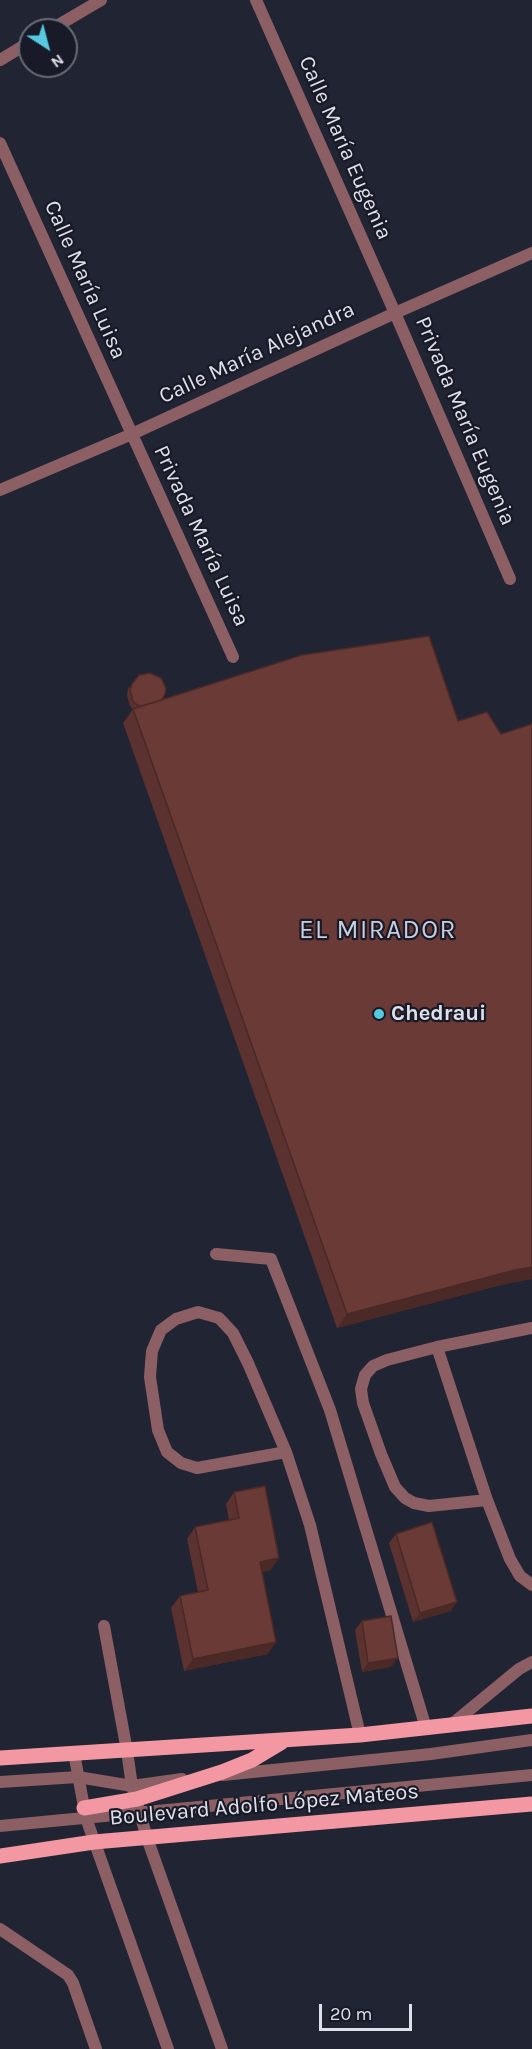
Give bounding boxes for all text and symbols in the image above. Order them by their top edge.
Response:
north arrow [18,18,78,78]
text: N [47,50,68,72]
street label: Calle María Eugenia [293,52,397,244]
street label: Calle María Luisa [38,197,132,363]
street label: Calle María Alejandra [155,296,359,410]
street label: Privada María Eugenia [409,313,521,529]
street label: Privada María Luisa [147,441,255,631]
district label: EL MIRADOR [299,915,457,947]
place label: Chedraui [391,1001,486,1027]
marker: Chedraui [372,1007,386,1021]
street label: Boulevard Adolfo López Mateos [108,1778,420,1832]
scale bar [322,1992,415,2030]
text: 20 m [330,2003,372,2025]

